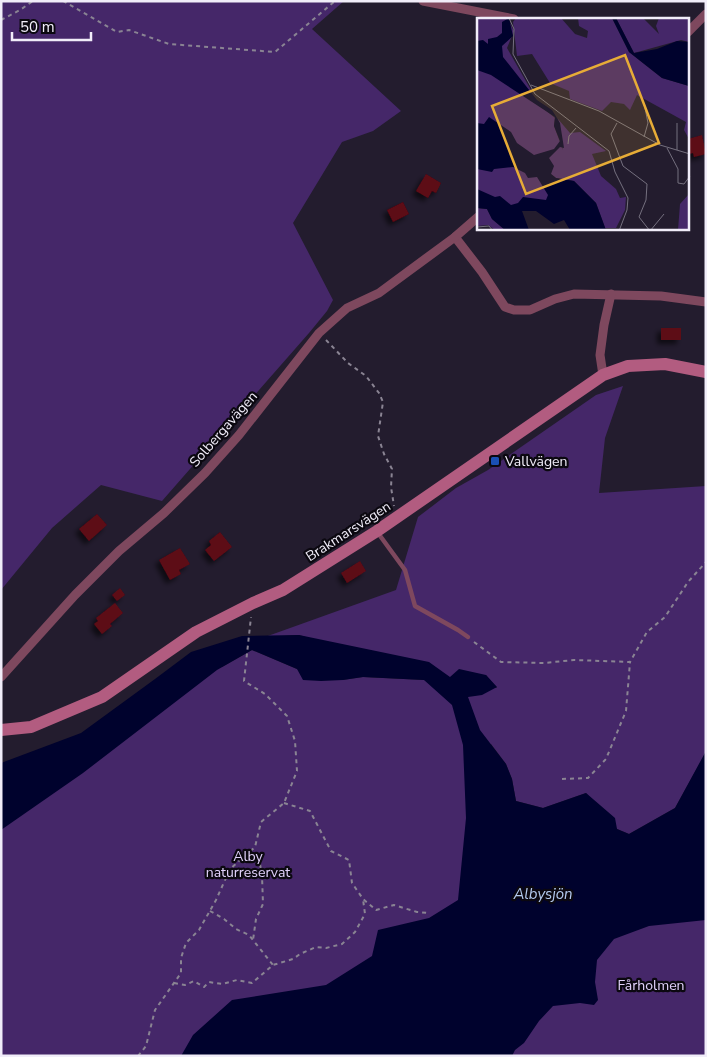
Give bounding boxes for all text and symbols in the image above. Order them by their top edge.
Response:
scale bar [12,10,91,42]
text: 50 m [20,17,55,37]
inset map [477,18,690,230]
street label: Solbergavägen [185,387,262,471]
place label: Vallvägen [504,452,568,471]
marker: Vallvägen [489,455,501,467]
street label: Brakmarsvägen [302,497,394,566]
park label: Alby naturreservat [206,847,290,882]
water label: Albysjön [512,884,573,904]
park label: Fårholmen [617,976,685,995]

